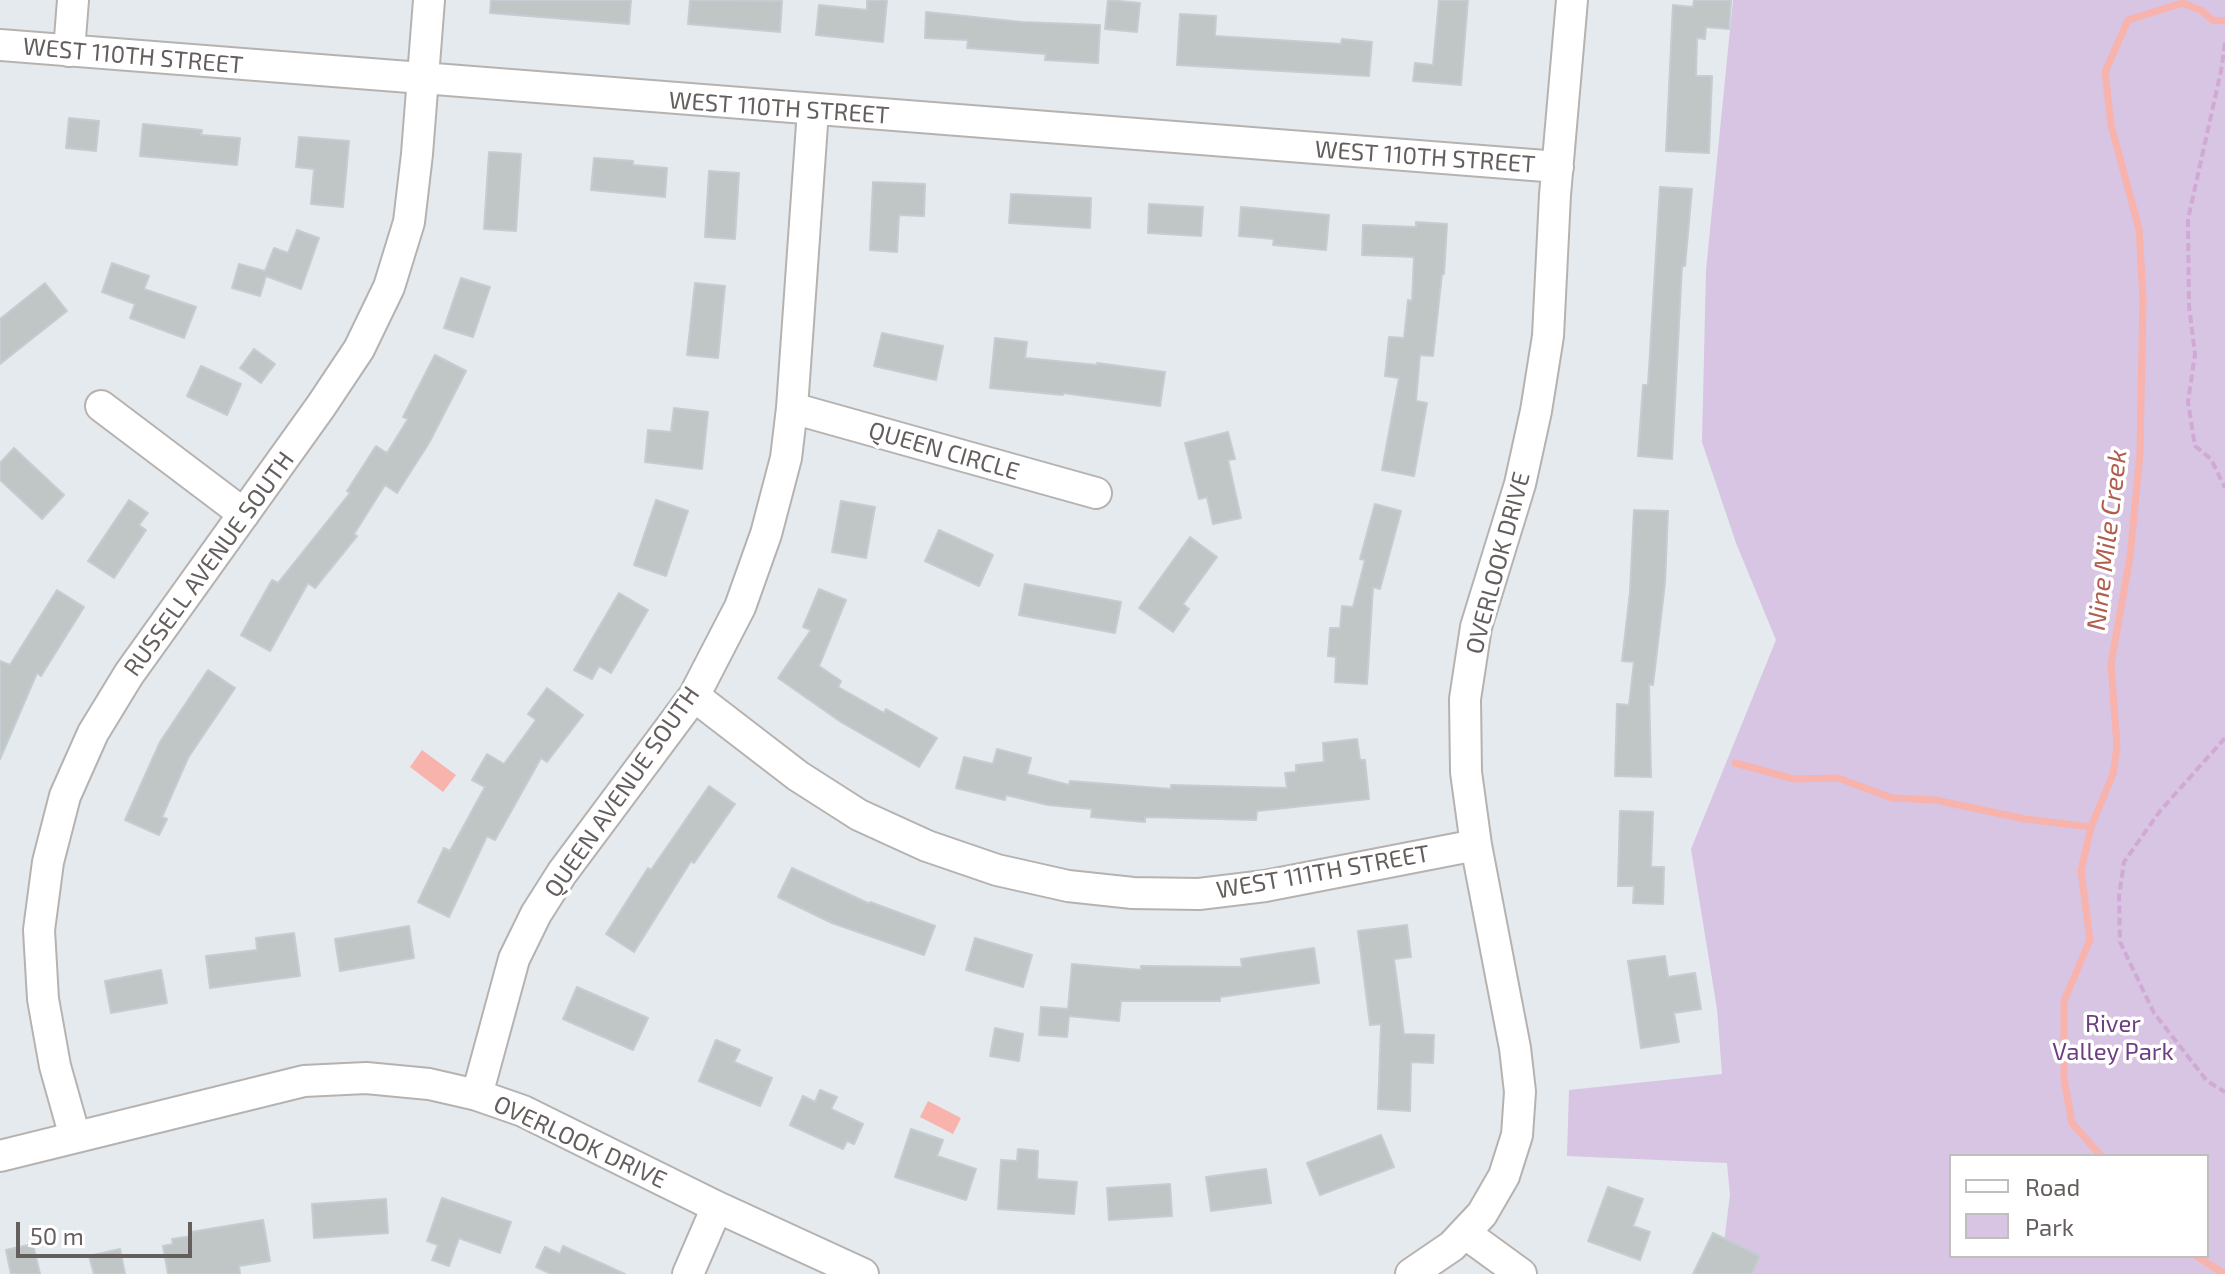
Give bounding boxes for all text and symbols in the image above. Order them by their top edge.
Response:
street label: WEST 110TH STREET [22,32,244,80]
street label: WEST 110TH STREET [668,86,890,130]
street label: WEST 110TH STREET [1314,135,1536,179]
street label: QUEEN CIRCLE [865,416,1023,486]
street label: RUSSELL AVENUE SOUTH [118,446,300,682]
water label: Nine Mile Creek [2080,448,2134,632]
street label: OVERLOOK DRIVE [1460,469,1536,657]
street label: QUEEN AVENUE SOUTH [538,681,706,903]
street label: WEST 111TH STREET [1214,839,1432,905]
park label: River Valley Park [2052,1010,2174,1066]
street label: OVERLOOK DRIVE [489,1089,671,1195]
legend [1949,1154,2209,1258]
text: Road [2025,1172,2080,1201]
scale bar [20,1206,196,1256]
text: Park [2025,1212,2074,1241]
text: 50 m [30,1221,84,1250]

